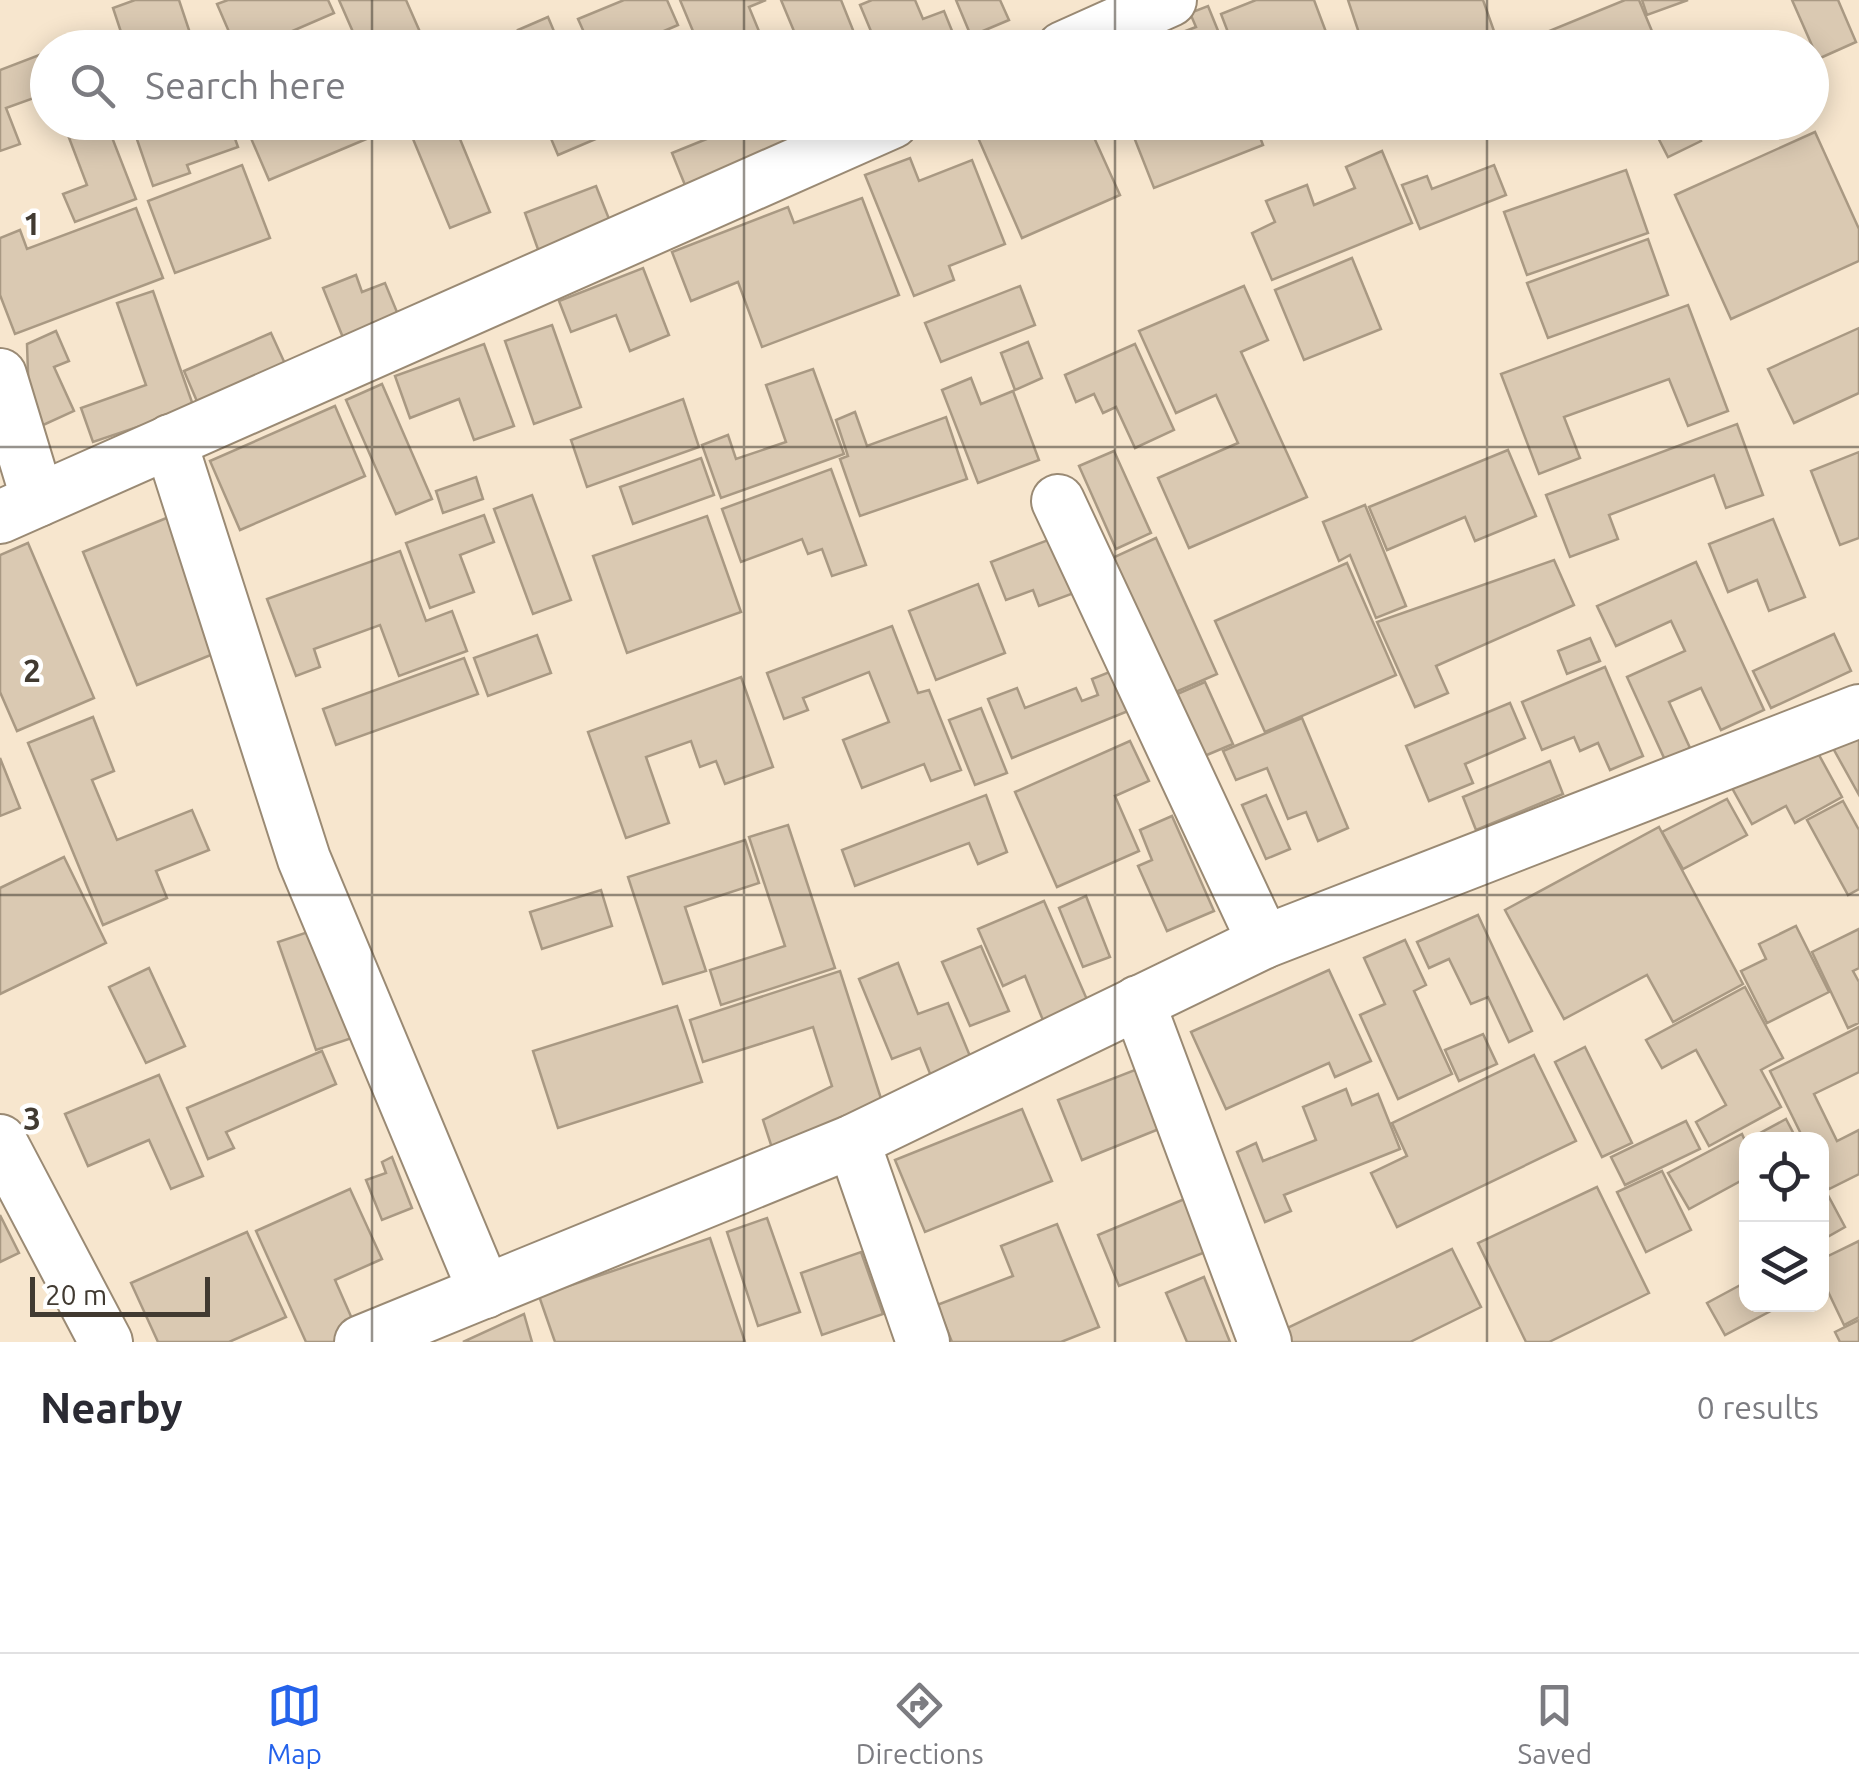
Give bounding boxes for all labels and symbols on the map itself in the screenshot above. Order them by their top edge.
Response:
text: 1 [23,205,41,241]
text: 2 [23,652,41,688]
text: 3 [23,1100,41,1136]
scale bar [30,1272,210,1316]

